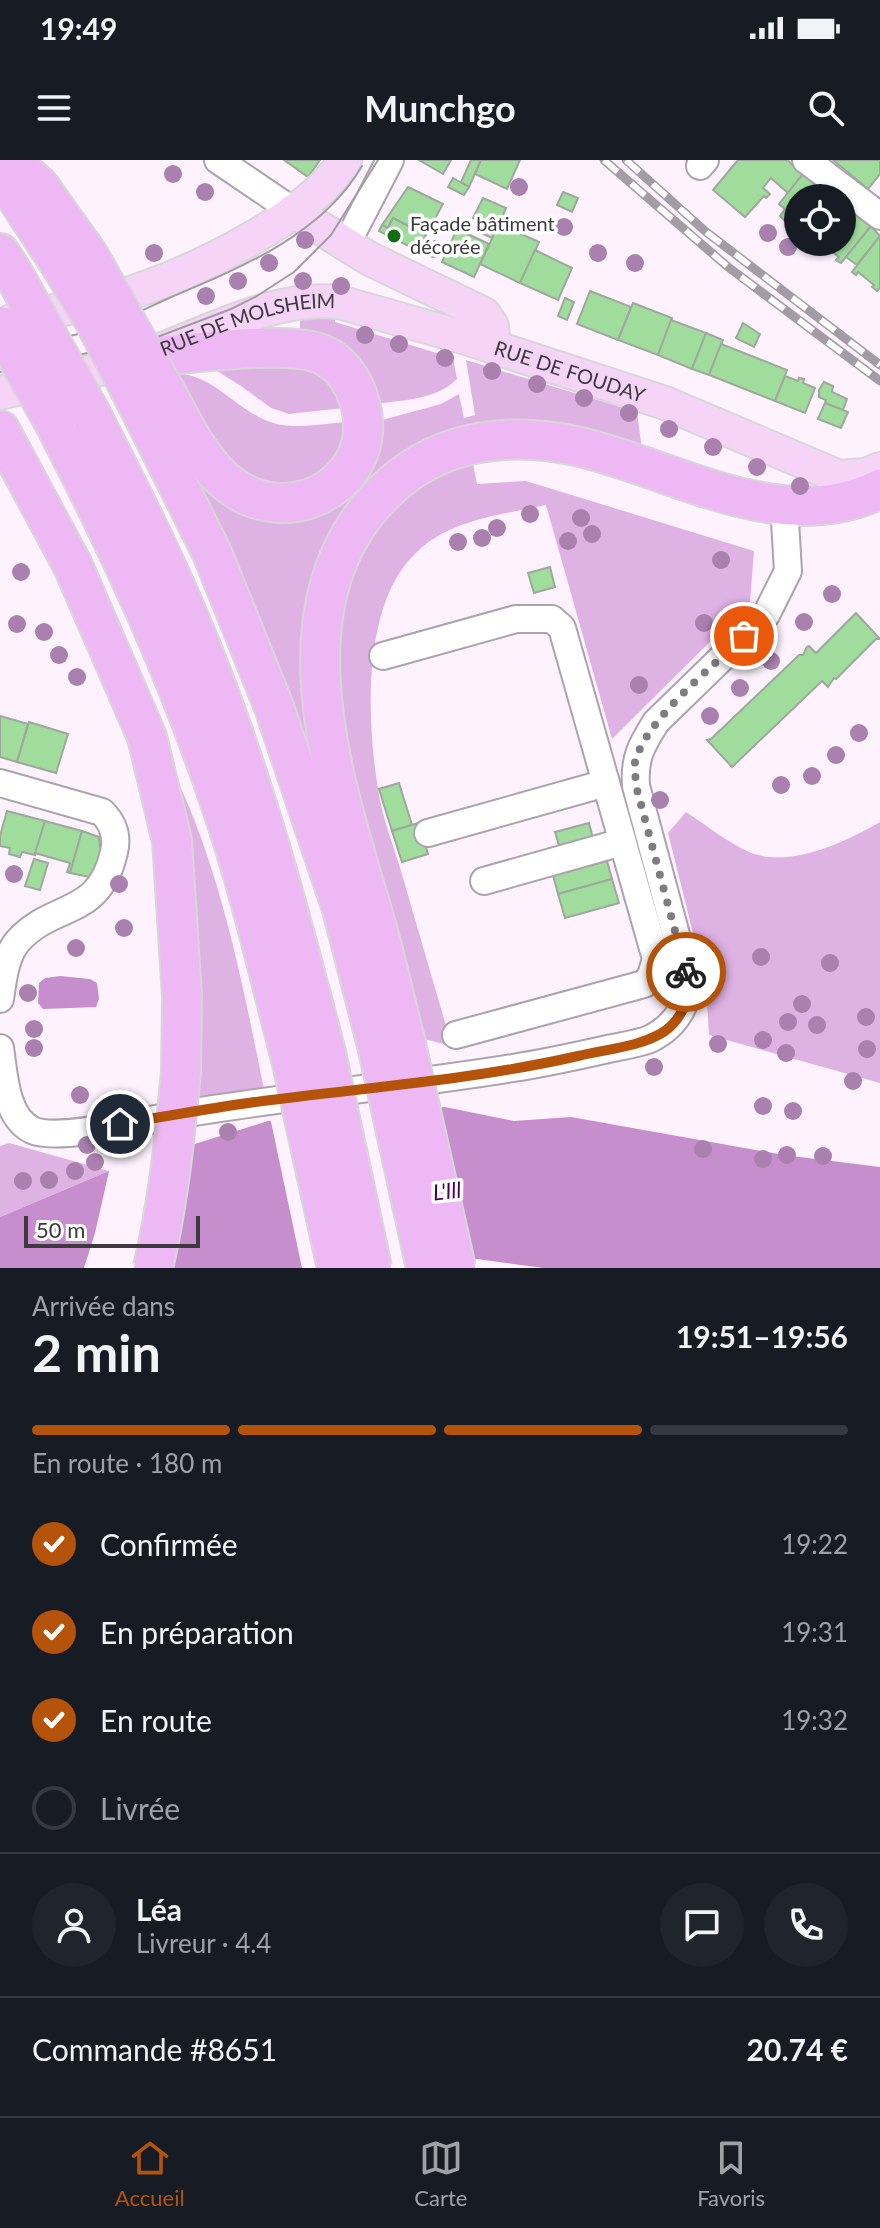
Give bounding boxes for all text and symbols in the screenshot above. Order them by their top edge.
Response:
text: 19:49 [40,10,117,46]
icon: menu [32,86,76,130]
text: Munchgo [364,86,516,130]
icon: search [804,86,848,130]
map controls [784,184,856,256]
button: locate [784,184,856,256]
place label: Façade bâtiment décorée [410,211,555,258]
marker: Façade bâtiment décorée [385,227,403,245]
street label: RUE DE MOLSHEIM [156,288,335,360]
street label: RUE DE FOUDAY [491,335,649,407]
pin [710,602,778,670]
icon: bag [722,614,766,658]
courier [646,932,726,1012]
icon: bike [664,950,708,994]
pin [86,1090,154,1158]
icon: home [98,1102,142,1146]
water label: L'Ill [431,1176,462,1205]
scale bar [24,1212,200,1248]
text: 50 m [36,1216,85,1243]
text: Arrivée dans [32,1290,175,1322]
text: 19:51–19:56 [676,1318,848,1354]
text: 2 min [32,1321,161,1383]
text: En route · 180 m [32,1447,222,1479]
icon: check [32,1522,76,1566]
text: Confirmée [100,1526,238,1562]
text: 19:22 [781,1528,848,1560]
icon: check [32,1610,76,1654]
text: En préparation [100,1614,294,1650]
text: 19:31 [781,1616,848,1648]
icon: check [32,1698,76,1742]
text: En route [100,1702,212,1738]
text: 19:32 [781,1704,848,1736]
text: Livrée [100,1790,180,1826]
button: person [32,1883,116,1967]
button: chat [660,1883,744,1967]
button: phone [764,1883,848,1967]
text: Léa [136,1891,182,1927]
text: Livreur · 4.4 [136,1927,271,1959]
text: Commande #8651 [32,2031,277,2067]
text: 20.74 € [747,2031,848,2067]
tab: Accueil [115,2136,185,2211]
tab: Carte [414,2136,467,2211]
tab: Favoris [697,2136,765,2211]

